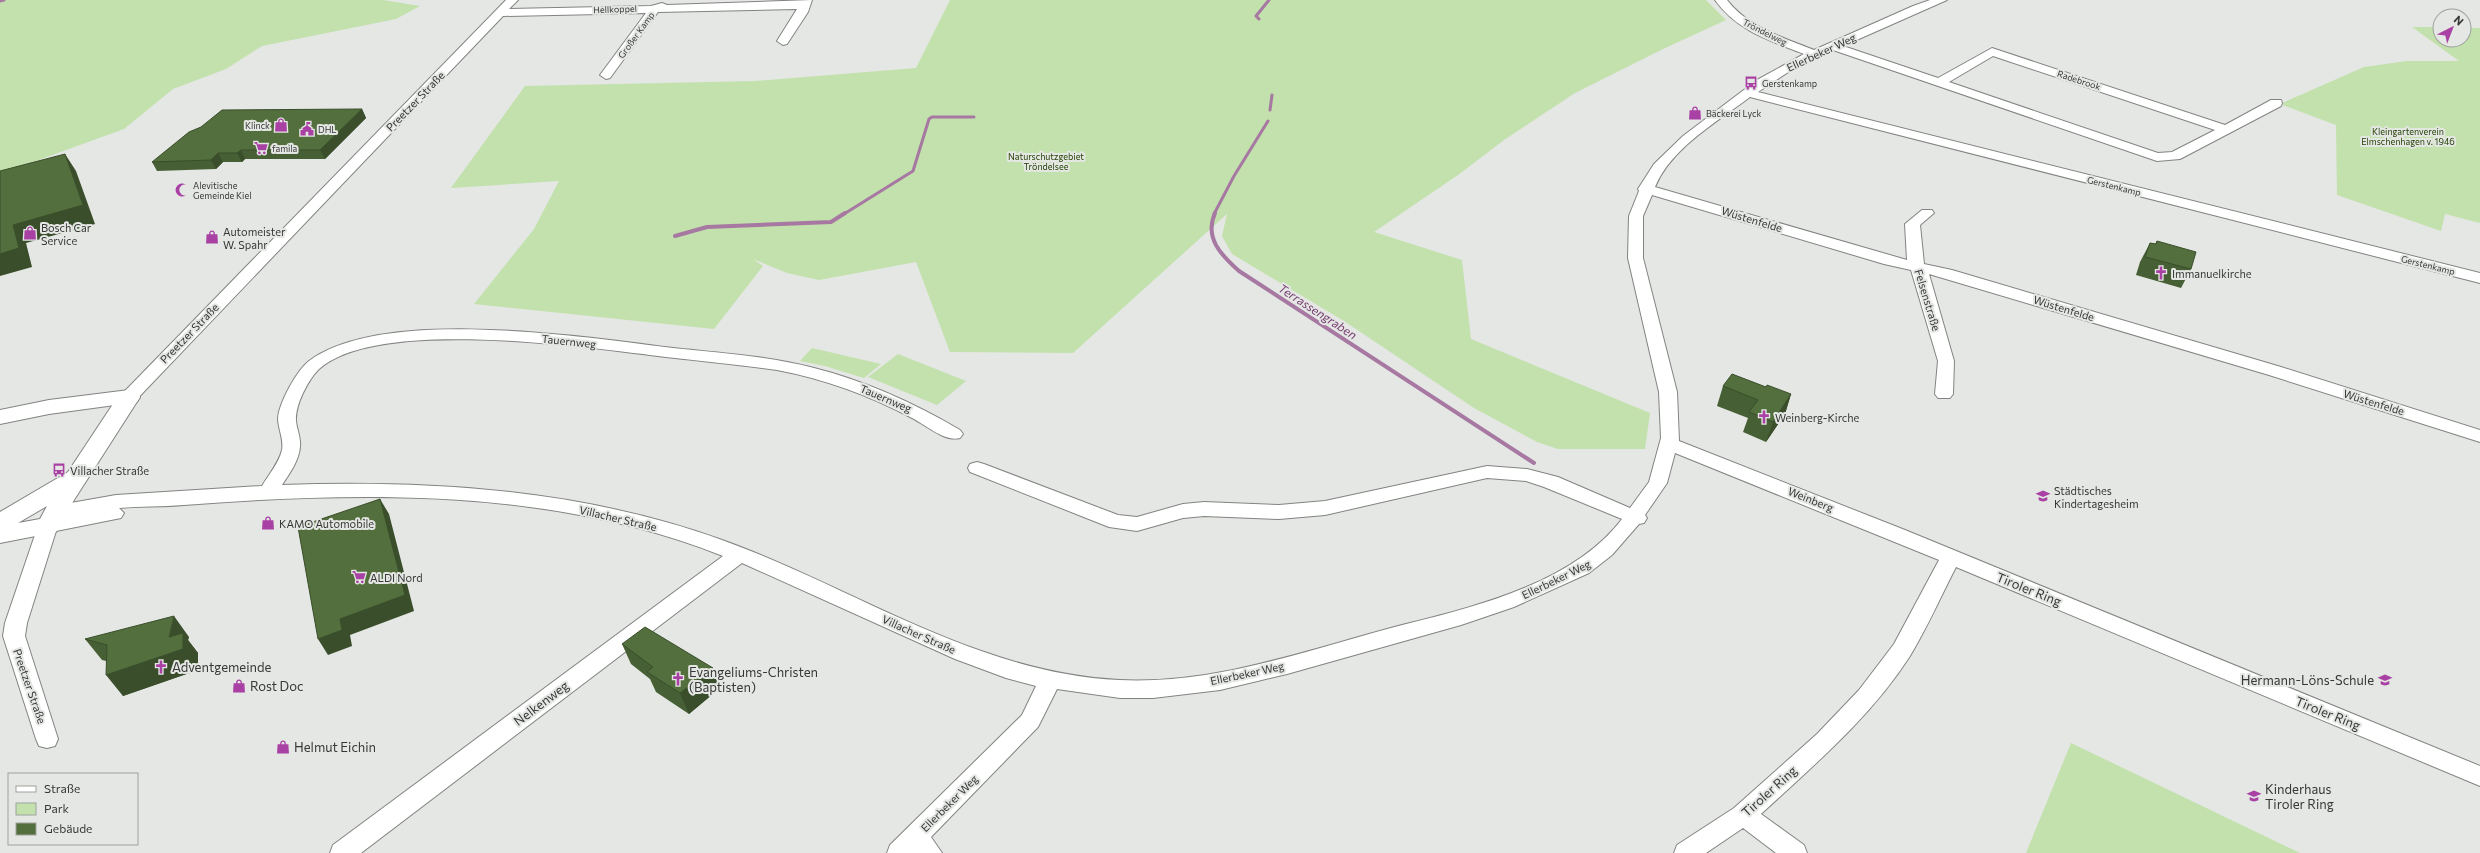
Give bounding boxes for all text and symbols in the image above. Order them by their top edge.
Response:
street label: Hellkoppel [593,3,637,15]
north arrow [2432,8,2472,48]
street label: Großer Kamp [615,10,657,60]
text: N [2452,13,2466,28]
street label: Tröndelweg [1741,16,1789,48]
street label: Ellerbeker Weg [1784,30,1858,74]
street label: Preetzer Straße [383,68,447,134]
street label: Radebrook [2056,68,2102,92]
bus stop icon: Gerstenkamp [1743,75,1759,91]
place label: Gerstenkamp [1762,78,1817,89]
shop icon: Bäckerei Lyck [1687,105,1703,121]
place label: Bäckerei Lyck [1706,108,1761,119]
shop icon: Klinck [273,117,289,133]
place label: Klinck [245,120,270,131]
public building icon: DHL [299,121,315,137]
place label: DHL [318,124,337,135]
park label: Kleingartenverein Elmschenhagen v. 1946 [2361,126,2455,147]
supermarket icon: famila [253,140,269,156]
place label: famila [272,143,298,154]
park label: Naturschutzgebiet Tröndelsee [1008,151,1084,172]
street label: Gerstenkamp [2086,174,2142,198]
place label: Alevitische Gemeinde Kiel [193,180,251,201]
mosque icon: Alevitische Gemeinde Kiel [174,182,190,198]
street label: Wüstenfelde [1720,204,1784,235]
place label: Bosch Car Service [41,221,92,247]
shop icon: Bosch Car Service [22,225,38,241]
place label: Automeister W. Spahr [223,225,286,251]
shop icon: Automeister W. Spahr [204,229,220,245]
street label: Gerstenkamp [2400,253,2456,277]
church icon: Immanuelkirche [2153,265,2169,281]
place label: Immanuelkirche [2172,267,2252,280]
street label: Felsenstraße [1912,268,1944,333]
water label: Terrassengraben [1276,280,1360,342]
street label: Wüstenfelde [2032,293,2096,324]
street label: Preetzer Straße [157,300,221,366]
street label: Tauernweg [541,332,597,350]
street label: Tauernweg [858,381,914,415]
street label: Wüstenfelde [2342,387,2406,418]
church icon: Weinberg-Kirche [1756,409,1772,425]
place label: Weinberg-Kirche [1775,411,1860,424]
bus stop icon: Villacher Straße [51,462,67,478]
place label: Villacher Straße [70,464,149,477]
street label: Weinberg [1786,484,1836,514]
place label: Städtisches Kindertagesheim [2054,484,2139,510]
school or university icon: Städtisches Kindertagesheim [2035,488,2051,504]
street label: Villacher Straße [578,503,658,533]
shop icon: KAMO Automobile [260,515,276,531]
place label: KAMO Automobile [279,517,374,530]
street label: Ellerbeker Weg [1520,557,1593,601]
supermarket icon: ALDI Nord [351,569,367,585]
street label: Tiroler Ring [1994,569,2064,609]
place label: ALDI Nord [370,571,423,584]
street label: Villacher Straße [880,612,958,656]
street label: Preetzer Straße [11,647,49,725]
church icon: Adventgemeinde [153,659,169,675]
place label: Adventgemeinde [172,659,272,675]
street label: Ellerbeker Weg [1209,659,1285,687]
place label: Evangeliums-Christen (Baptisten) [689,664,818,695]
church icon: Evangeliums-Christen (Baptisten) [670,671,686,687]
place label: Hermann-Löns-Schule [2241,672,2374,688]
school or university icon: Hermann-Löns-Schule [2377,672,2393,688]
street label: Nelkenweg [510,677,572,729]
shop icon: Rost Doc [231,678,247,694]
place label: Rost Doc [250,678,303,694]
street label: Tiroler Ring [2293,693,2363,733]
shop icon: Helmut Eichin [275,739,291,755]
place label: Helmut Eichin [294,739,376,755]
street label: Tiroler Ring [1738,762,1800,820]
street label: Ellerbeker Weg [918,772,980,834]
legend [8,773,138,845]
text: Straße [44,781,80,795]
place label: Kinderhaus Tiroler Ring [2265,781,2334,812]
school or university icon: Kinderhaus Tiroler Ring [2246,788,2262,804]
text: Park [44,801,70,815]
text: Gebäude [44,821,92,835]

